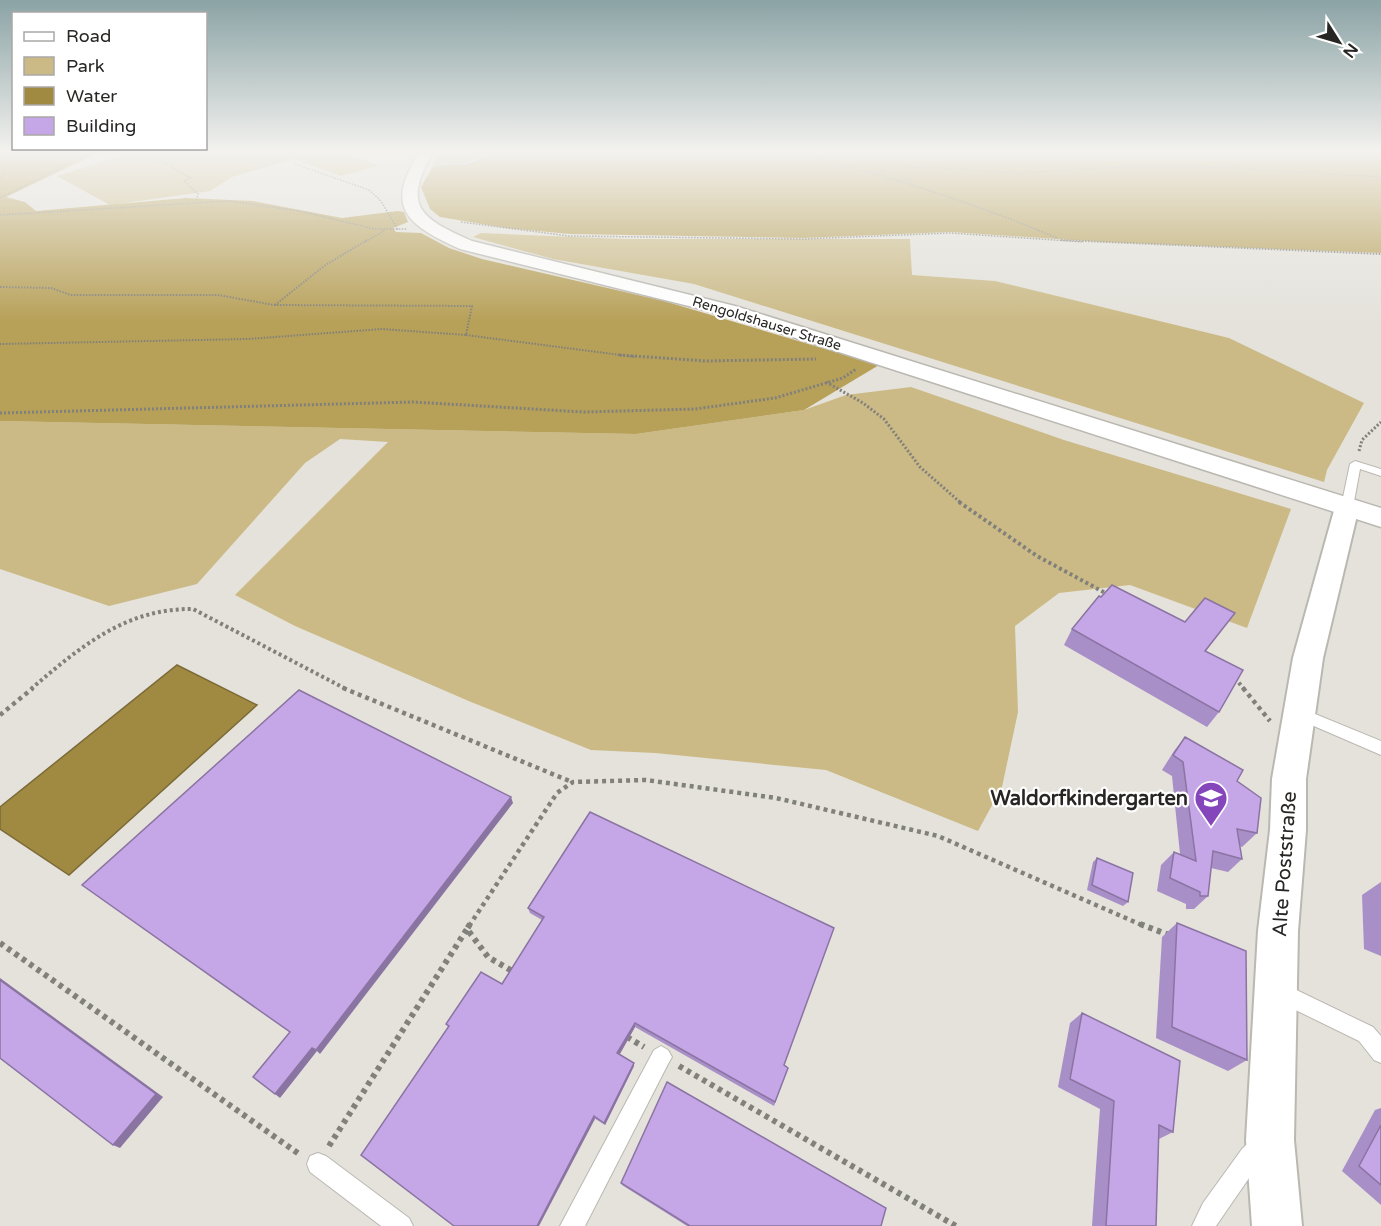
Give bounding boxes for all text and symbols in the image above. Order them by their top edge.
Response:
legend [12,12,207,150]
north arrow [1309,12,1369,72]
text: Road [66,25,111,47]
text: N [1338,39,1362,62]
text: Park [66,55,105,77]
text: Water [66,85,117,107]
text: Building [66,115,136,137]
street label: Rengoldshauser Straße [690,293,843,354]
school or university icon: Waldorfkindergarten [1193,780,1229,827]
place label: Waldorfkindergarten [990,787,1188,811]
street label: Alte Poststraße [1268,790,1302,938]

